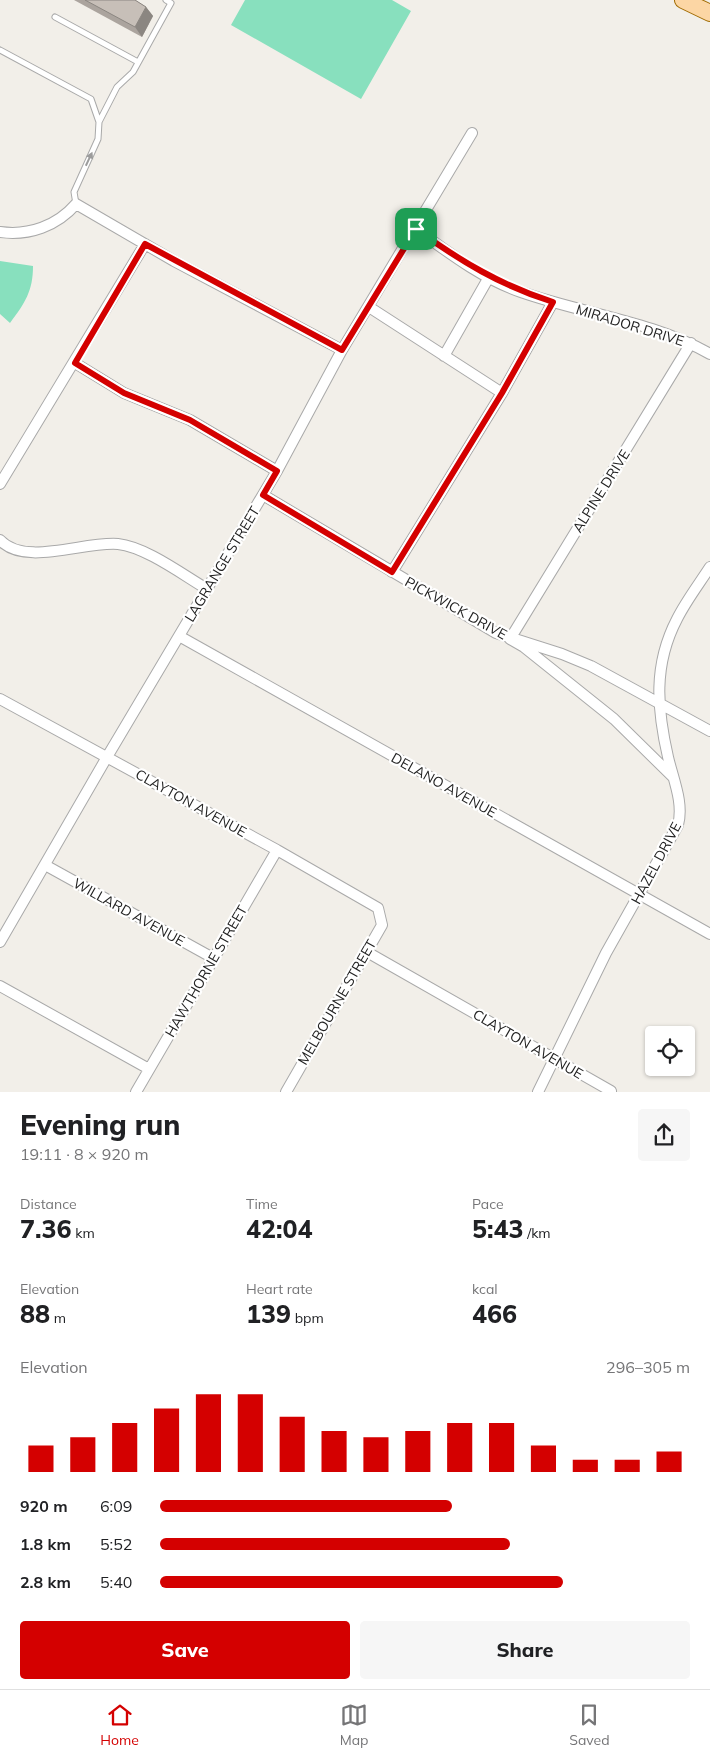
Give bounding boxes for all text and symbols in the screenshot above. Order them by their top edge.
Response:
one-way arrow [85,152,93,166]
pin [395,208,437,250]
icon: arrive [402,215,430,243]
street label: MIRADOR DRIVE [574,300,686,350]
street label: ALPINE DRIVE [568,446,634,536]
street label: LAGRANGE STREET [180,503,264,625]
street label: PICKWICK DRIVE [402,572,510,644]
street label: DELANO AVENUE [388,749,500,821]
street label: CLAYTON AVENUE [132,765,250,841]
street label: HAZEL DRIVE [627,819,685,907]
street label: WILLARD AVENUE [70,874,188,950]
street label: HAWTHORNE STREET [161,901,251,1040]
street label: MELBOURNE STREET [294,936,381,1068]
street label: CLAYTON AVENUE [470,1005,586,1083]
map controls [645,1026,695,1076]
button: locate [645,1026,695,1076]
text: Evening run [20,1107,180,1142]
button: share [638,1109,690,1161]
text: 19:11 · 8 × 920 m [20,1144,149,1164]
text: Distance [20,1195,77,1213]
text: Time [246,1195,278,1213]
text: Pace [472,1195,504,1213]
text: 7.36 [20,1213,72,1244]
text: 42:04 [246,1213,313,1244]
text: 5:43 [472,1213,524,1244]
text: km [72,1224,95,1242]
text: /km [524,1224,551,1242]
text: Elevation [20,1280,79,1298]
text: Heart rate [246,1280,313,1298]
text: kcal [472,1280,498,1298]
text: 88 [20,1298,50,1329]
text: 139 [246,1298,291,1329]
text: 466 [472,1298,517,1329]
text: m [50,1309,66,1327]
text: bpm [291,1309,324,1327]
text: Elevation [20,1357,88,1377]
text: 296–305 m [606,1357,690,1377]
text: 920 m [20,1496,68,1516]
text: 6:09 [100,1496,132,1516]
text: 1.8 km [20,1534,71,1554]
text: 5:52 [100,1534,132,1554]
text: 2.8 km [20,1572,71,1592]
text: 5:40 [100,1572,132,1592]
button: Save [20,1621,350,1679]
button: Share [360,1621,690,1679]
tab: Home [100,1701,139,1749]
tab: Map [340,1701,369,1749]
tab: Saved [569,1701,610,1749]

